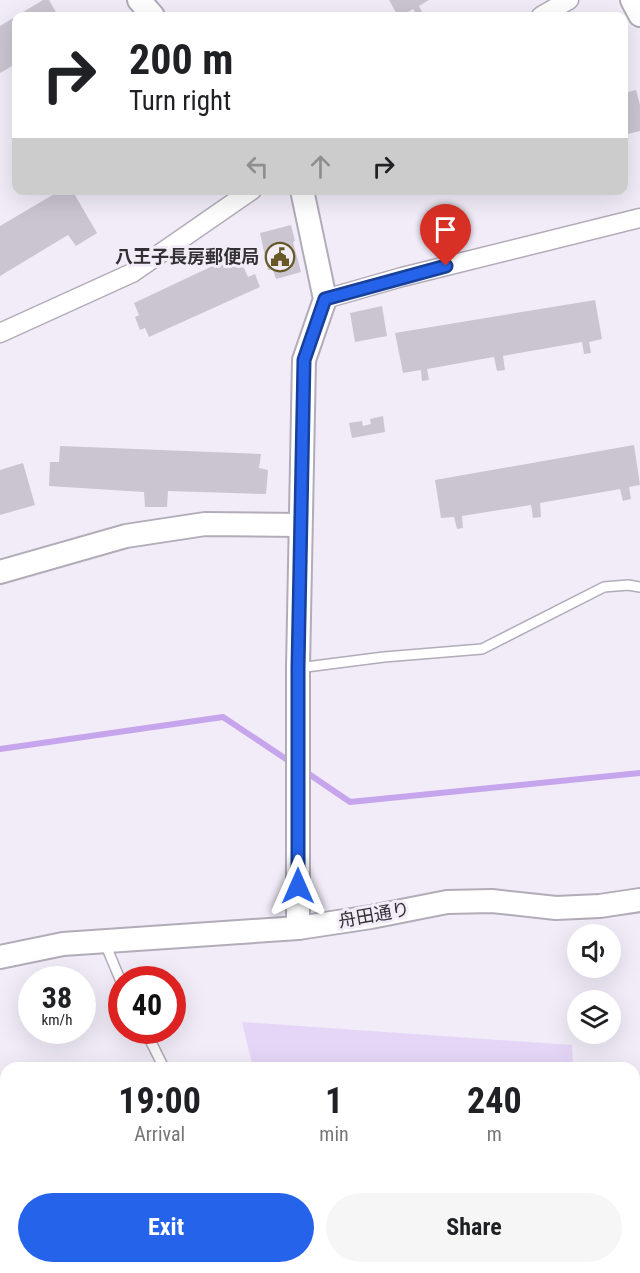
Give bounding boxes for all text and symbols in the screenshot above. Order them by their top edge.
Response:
text: 200 m [129,35,234,84]
icon: right [30,36,108,114]
text: Turn right [129,85,231,117]
icon: left [241,150,274,183]
icon: ahead [304,150,337,183]
icon: right [367,150,400,183]
pin [420,204,471,266]
icon: arrive [429,213,462,246]
public building icon: 八王子長房郵便局 [264,241,296,273]
place label: 八王子長房郵便局 [115,246,259,267]
position arrow [266,854,330,918]
street label: 舟田通り [337,898,411,931]
map controls [567,924,621,1044]
button: sound [567,924,621,978]
speed limit sign: 40 [108,966,186,1044]
text: 38 [42,980,72,1015]
button: layers [567,990,621,1044]
text: km/h [42,1011,72,1029]
text: 19:00 [118,1080,201,1122]
text: 1 [325,1080,343,1122]
text: 240 [467,1080,522,1122]
text: Arrival [134,1122,185,1146]
text: min [319,1122,349,1146]
text: m [487,1122,502,1146]
button: Exit [18,1193,314,1262]
button: Share [326,1193,622,1262]

